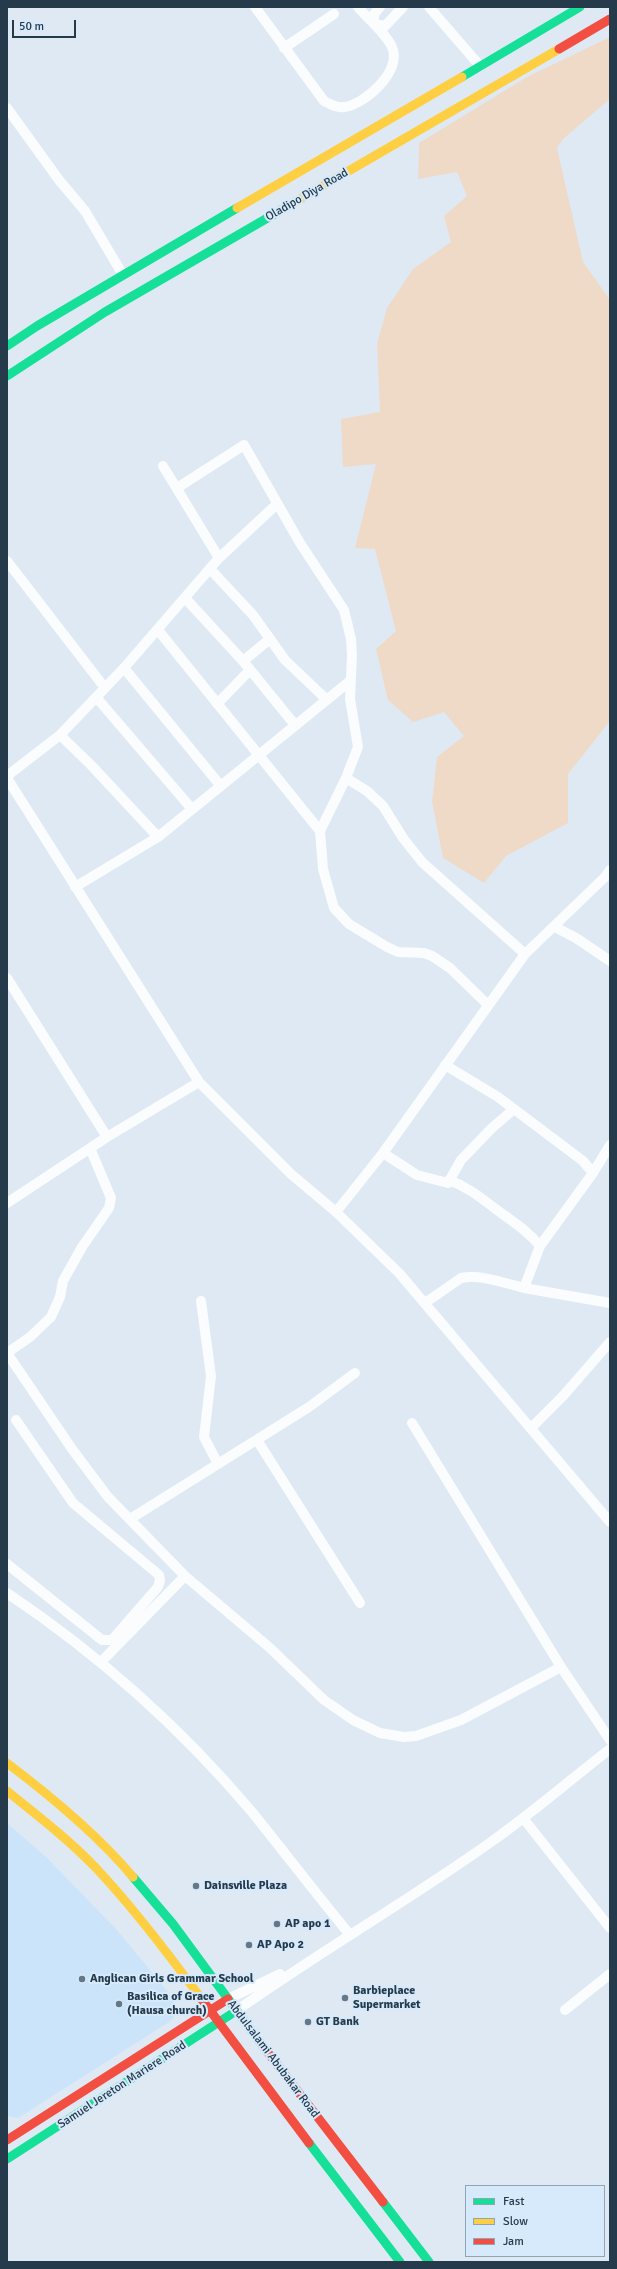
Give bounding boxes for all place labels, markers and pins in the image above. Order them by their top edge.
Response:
place label: Dainsville Plaza [204,1879,287,1893]
marker: Dainsville Plaza [191,1881,201,1891]
place label: AP apo 1 [285,1917,330,1931]
marker: AP apo 1 [272,1919,282,1929]
place label: AP Apo 2 [257,1938,304,1952]
marker: AP Apo 2 [244,1940,254,1950]
place label: Anglican Girls Grammar School [90,1972,254,1986]
marker: Anglican Girls Grammar School [77,1974,87,1984]
place label: Barbieplace Supermarket [353,1984,421,2012]
place label: Basilica of Grace (Hausa church) [127,1990,215,2018]
marker: Barbieplace Supermarket [340,1993,350,2003]
marker: Basilica of Grace (Hausa church) [114,1999,124,2009]
place label: GT Bank [316,2015,359,2029]
marker: GT Bank [303,2017,313,2027]

